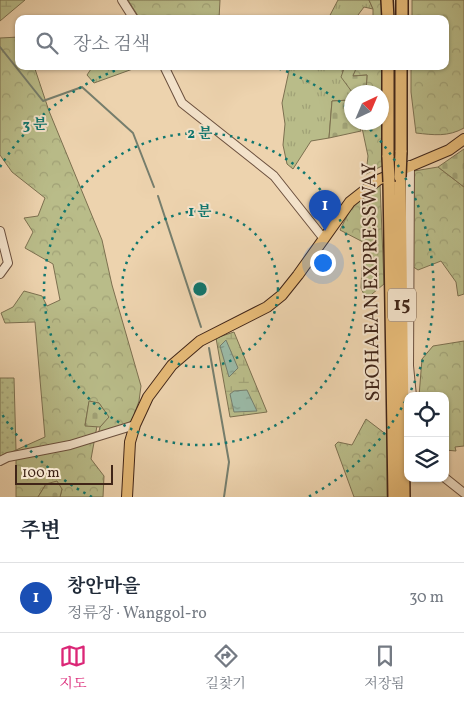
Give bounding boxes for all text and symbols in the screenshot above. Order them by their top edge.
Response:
search box [15,15,449,70]
icon: search [33,29,61,57]
text: 장소 검색 [73,32,150,58]
north arrow [344,85,389,130]
text: 3 분 [22,115,48,136]
text: 2 분 [187,124,213,145]
street label: SEOHAEAN EXPRESSWAY [356,162,388,402]
pin: 1 [309,190,341,231]
text: 1 분 [188,202,212,223]
your location [310,250,336,276]
centre of rings [191,280,209,298]
road number: 15 [388,288,416,322]
map controls [404,392,449,482]
button: locate [404,392,449,437]
button: layers [404,437,449,482]
scale bar [15,462,112,485]
text: 100 m [22,464,60,483]
text: 주변 [20,517,61,546]
text: 창안마을 [67,574,140,600]
text: 1 [33,587,39,609]
text: 30 m [409,587,444,609]
text: 정류장 · Wanggol-ro [67,603,207,625]
tab: 지도 [59,642,87,694]
tab: 길찾기 [205,642,246,694]
tab: 저장됨 [364,642,405,694]

